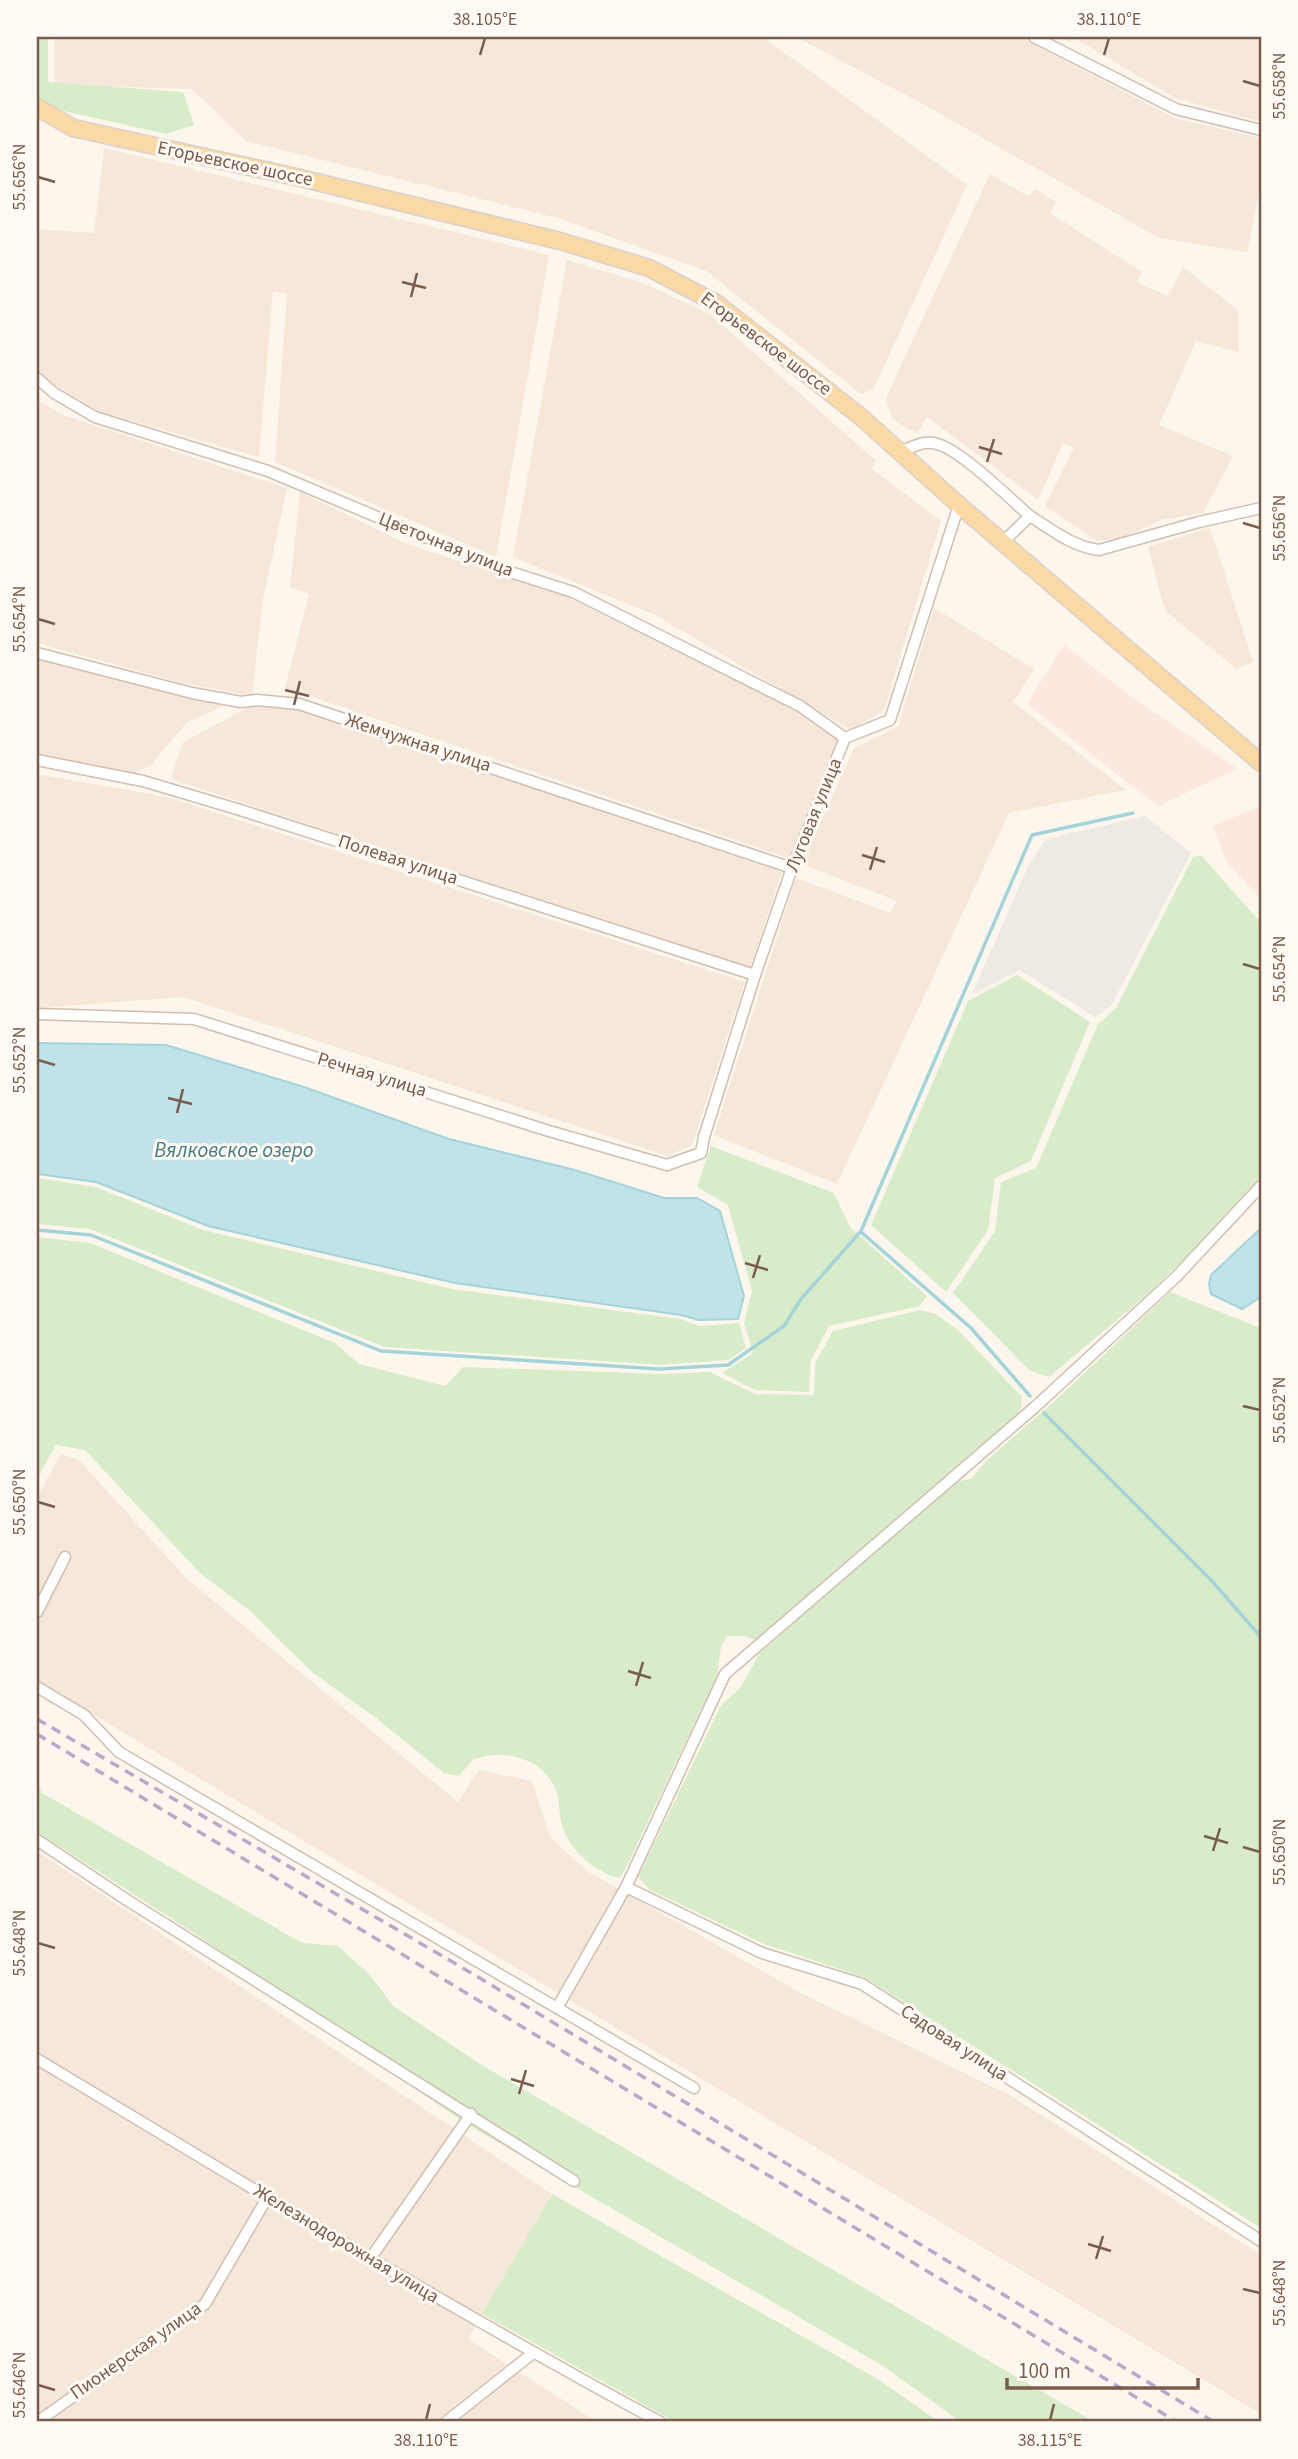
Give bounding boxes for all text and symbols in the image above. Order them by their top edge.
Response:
text: 38.105°E [453,7,517,32]
text: 38.110°E [1077,7,1141,32]
text: 55.658°N [1267,53,1292,119]
street label: Егорьевское шоссе [155,134,315,194]
text: 55.656°N [7,144,32,210]
street label: Егорьевское шоссе [695,286,837,402]
text: 55.656°N [1267,495,1292,561]
street label: Цветочная улица [374,506,518,584]
text: 55.654°N [7,586,32,652]
street label: Жемчужная улица [341,707,495,779]
street label: Луговая улица [779,754,849,876]
street label: Полевая улица [335,828,461,892]
text: 55.654°N [1267,936,1292,1002]
text: 55.652°N [7,1027,32,1093]
street label: Речная улица [314,1046,430,1104]
water label: Вялковское озеро [154,1135,314,1165]
text: 55.652°N [1267,1377,1292,1443]
text: 55.650°N [7,1469,32,1535]
text: 55.650°N [1267,1819,1292,1885]
text: 55.648°N [7,1910,32,1976]
street label: Садовая улица [895,1998,1013,2088]
street label: Железнодорожная улица [248,2178,444,2310]
text: 55.648°N [1267,2260,1292,2326]
street label: Пионерская улица [65,2296,207,2406]
scale bar [1007,2347,1198,2391]
text: 55.646°N [7,2352,32,2418]
text: 100 m [1018,2356,1071,2386]
text: 38.110°E [394,2428,458,2453]
text: 38.115°E [1018,2428,1082,2453]

